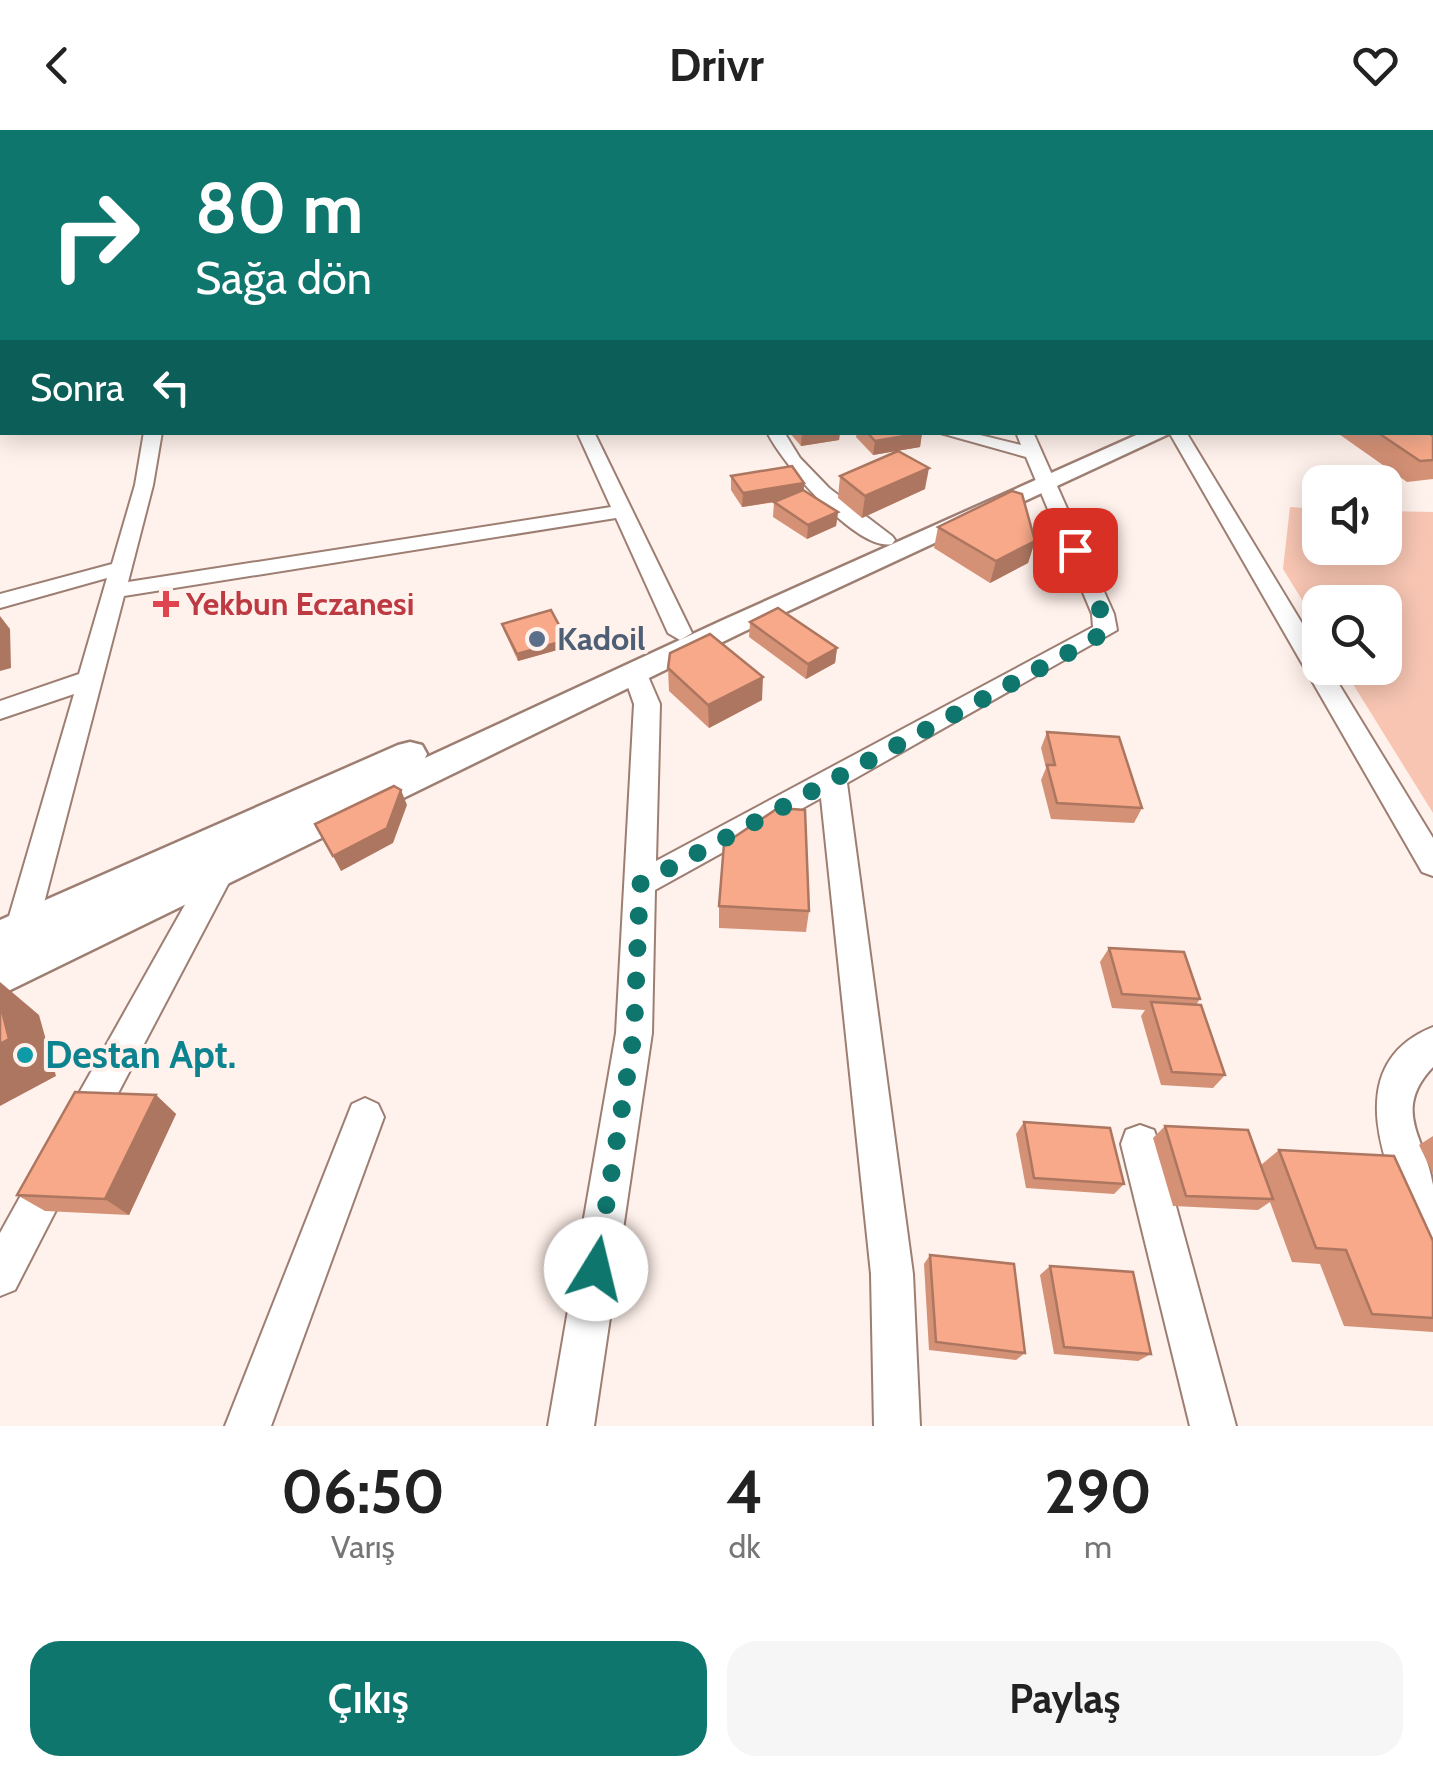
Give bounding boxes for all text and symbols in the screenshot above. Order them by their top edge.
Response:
icon: back [30,38,85,93]
text: Drivr [669,38,764,92]
icon: heart [1348,38,1403,93]
text: 80 m [195,165,363,251]
icon: right [30,170,160,300]
text: Sağa dön [195,251,372,305]
icon: left [144,360,199,415]
text: Sonra [30,364,124,411]
map controls [1302,465,1402,685]
button: sound [1302,465,1402,565]
pin [1033,508,1118,593]
icon: arrive [1048,523,1103,578]
place label: Yekbun Eczanesi [185,584,414,623]
button: search [1302,585,1402,685]
marker: Yekbun Eczanesi [155,593,177,615]
place label: Kadoil [557,619,645,658]
marker: Kadoil [526,628,548,650]
place label: Destan Apt. [45,1031,236,1078]
marker: Destan Apt. [14,1044,36,1066]
position arrow [544,1217,648,1321]
text: 06:50 [281,1455,445,1528]
text: 4 [726,1455,763,1528]
text: 290 [1044,1455,1152,1528]
text: Varış [331,1527,395,1566]
text: dk [729,1527,761,1566]
text: m [1084,1527,1112,1566]
button: Çıkış [30,1641,707,1756]
button: Paylaş [727,1641,1403,1756]

